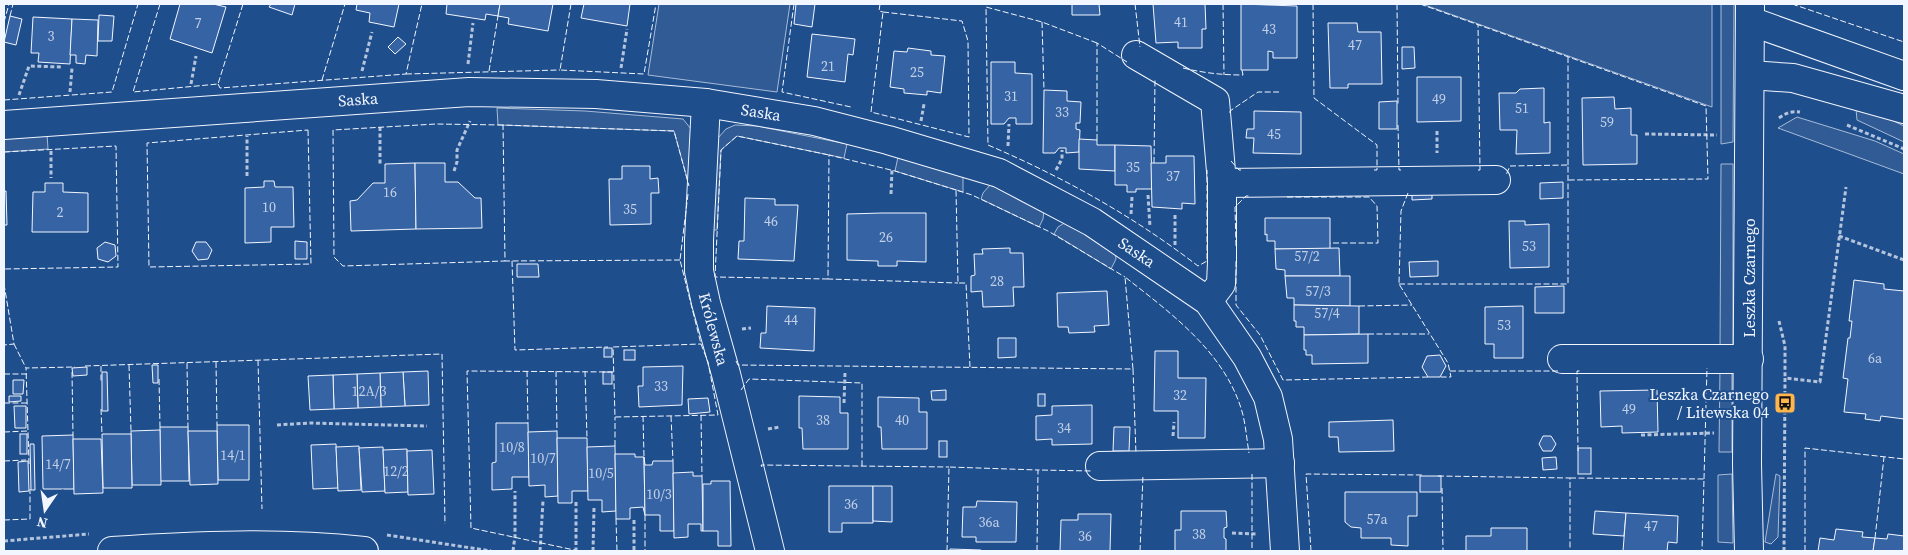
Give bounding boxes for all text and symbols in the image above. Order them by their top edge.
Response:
house number: 41 [1174,12,1188,32]
house number: 7 [195,13,202,33]
house number: 43 [1262,19,1276,39]
house number: 3 [48,26,55,46]
house number: 47 [1348,35,1362,55]
house number: 21 [821,56,835,76]
house number: 25 [910,62,924,82]
house number: 31 [1004,86,1018,106]
street label: Saska [337,87,380,111]
house number: 49 [1432,89,1446,109]
street label: Saska [740,98,783,126]
house number: 51 [1515,98,1529,118]
house number: 33 [1055,102,1069,122]
house number: 59 [1600,112,1614,132]
house number: 45 [1267,124,1281,144]
house number: 35 [1126,157,1140,177]
house number: 37 [1166,166,1180,186]
house number: 16 [383,182,397,202]
house number: 10 [262,197,276,217]
house number: 35 [623,199,637,219]
house number: 2 [57,202,64,222]
house number: 46 [764,211,778,231]
street label: Leszka Czarnego [1738,218,1760,338]
house number: 26 [879,227,893,247]
street label: Saska [1114,232,1160,273]
house number: 53 [1522,236,1536,256]
house number: 57/2 [1294,246,1320,266]
house number: 28 [990,271,1004,291]
house number: 57/3 [1305,281,1331,301]
street label: Królewska [694,290,734,369]
house number: 57/4 [1314,303,1340,323]
house number: 44 [784,310,798,330]
house number: 53 [1497,315,1511,335]
house number: 6a [1868,348,1883,368]
house number: 33 [654,376,668,396]
house number: 12A/3 [352,381,386,401]
place label: Leszka Czarnego / Litewska 04 [1649,383,1769,423]
house number: 32 [1173,385,1187,405]
bus stop icon: Leszka Czarnego / Litewska 04 [1773,391,1797,415]
house number: 49 [1622,399,1636,419]
house number: 38 [816,410,830,430]
house number: 40 [895,410,909,430]
house number: 34 [1057,418,1071,438]
house number: 10/8 [499,437,525,457]
house number: 14/1 [220,445,246,465]
house number: 10/7 [530,448,556,468]
house number: 14/7 [45,454,71,474]
house number: 12/2 [383,461,409,481]
house number: 10/5 [588,463,614,483]
house number: 10/3 [646,484,672,504]
north arrow [20,485,70,535]
house number: 36 [844,494,858,514]
house number: 57a [1366,509,1388,529]
text: N [35,512,49,534]
house number: 36a [978,512,1000,532]
house number: 47 [1644,516,1658,536]
house number: 38 [1192,524,1206,544]
house number: 36 [1078,526,1092,546]

